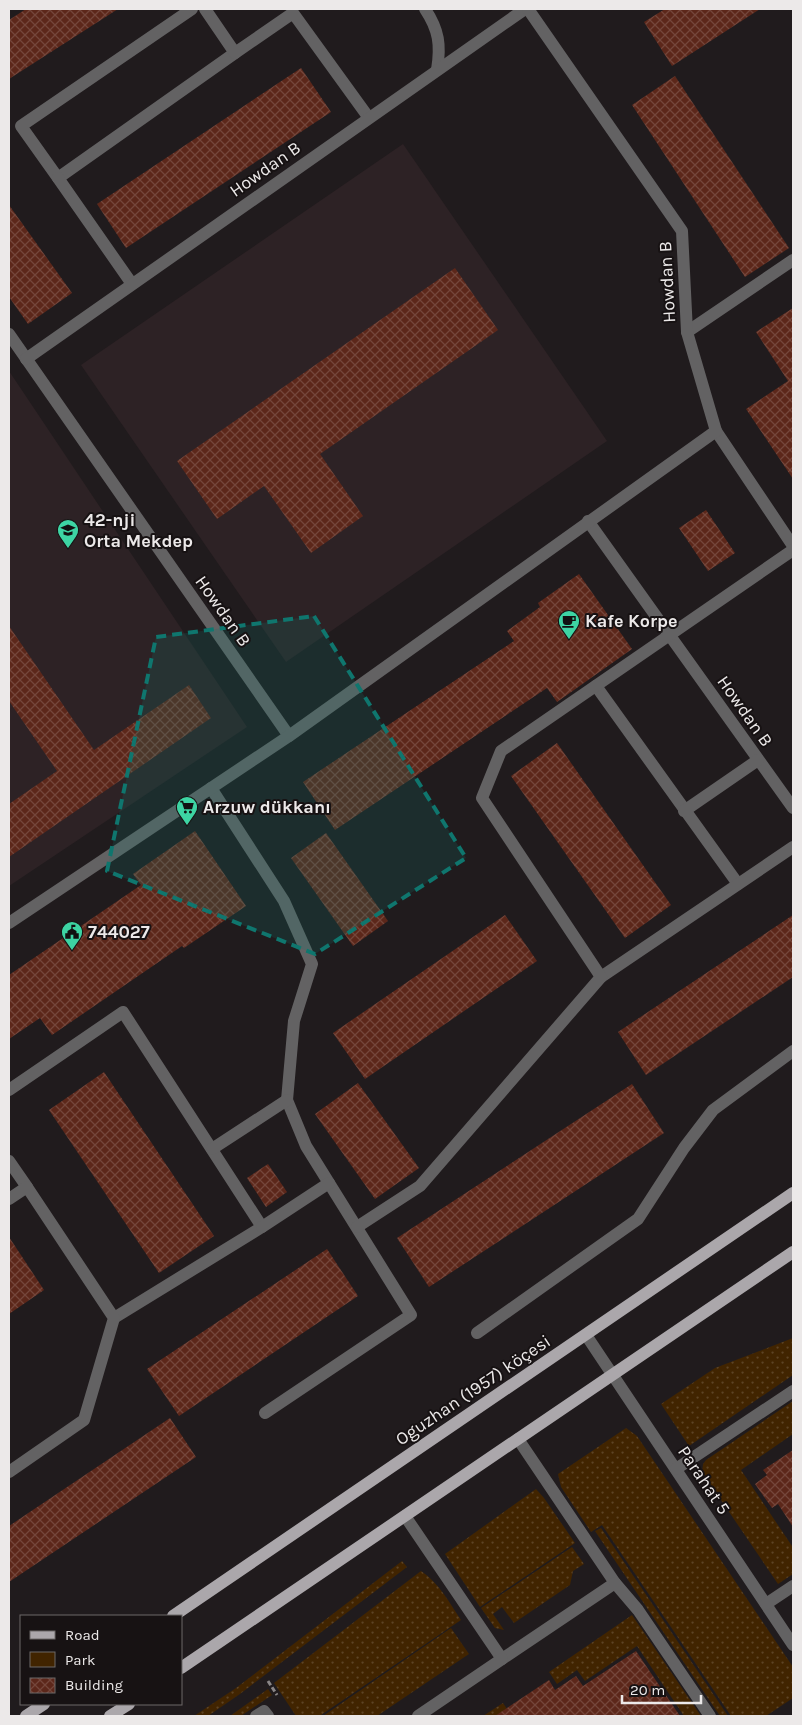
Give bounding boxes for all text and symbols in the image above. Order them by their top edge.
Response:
street label: Howdan B [225,137,305,201]
street label: Howdan B [654,241,680,323]
place label: 42-nji Orta Mekdep [84,509,193,552]
school or university icon: 42-nji Orta Mekdep [56,518,80,549]
street label: Howdan B [191,571,255,651]
cafe icon: Kafe Korpe [557,609,581,640]
place label: Kafe Korpe [585,610,678,632]
street label: Howdan B [713,671,777,751]
supermarket icon: Arzuw dükkanı [175,795,199,826]
place label: Arzuw dükkanı [203,796,331,818]
public building icon: 744027 [60,920,84,951]
place label: 744027 [88,921,150,943]
street label: Oguzhan (1957) köçesi [391,1330,555,1450]
street label: Parahat 5 [673,1441,735,1519]
legend [20,1615,182,1705]
text: Road [65,1626,100,1644]
text: Park [65,1651,95,1669]
scale bar [622,1672,701,1704]
text: Building [65,1676,123,1694]
text: 20 m [630,1681,665,1699]

